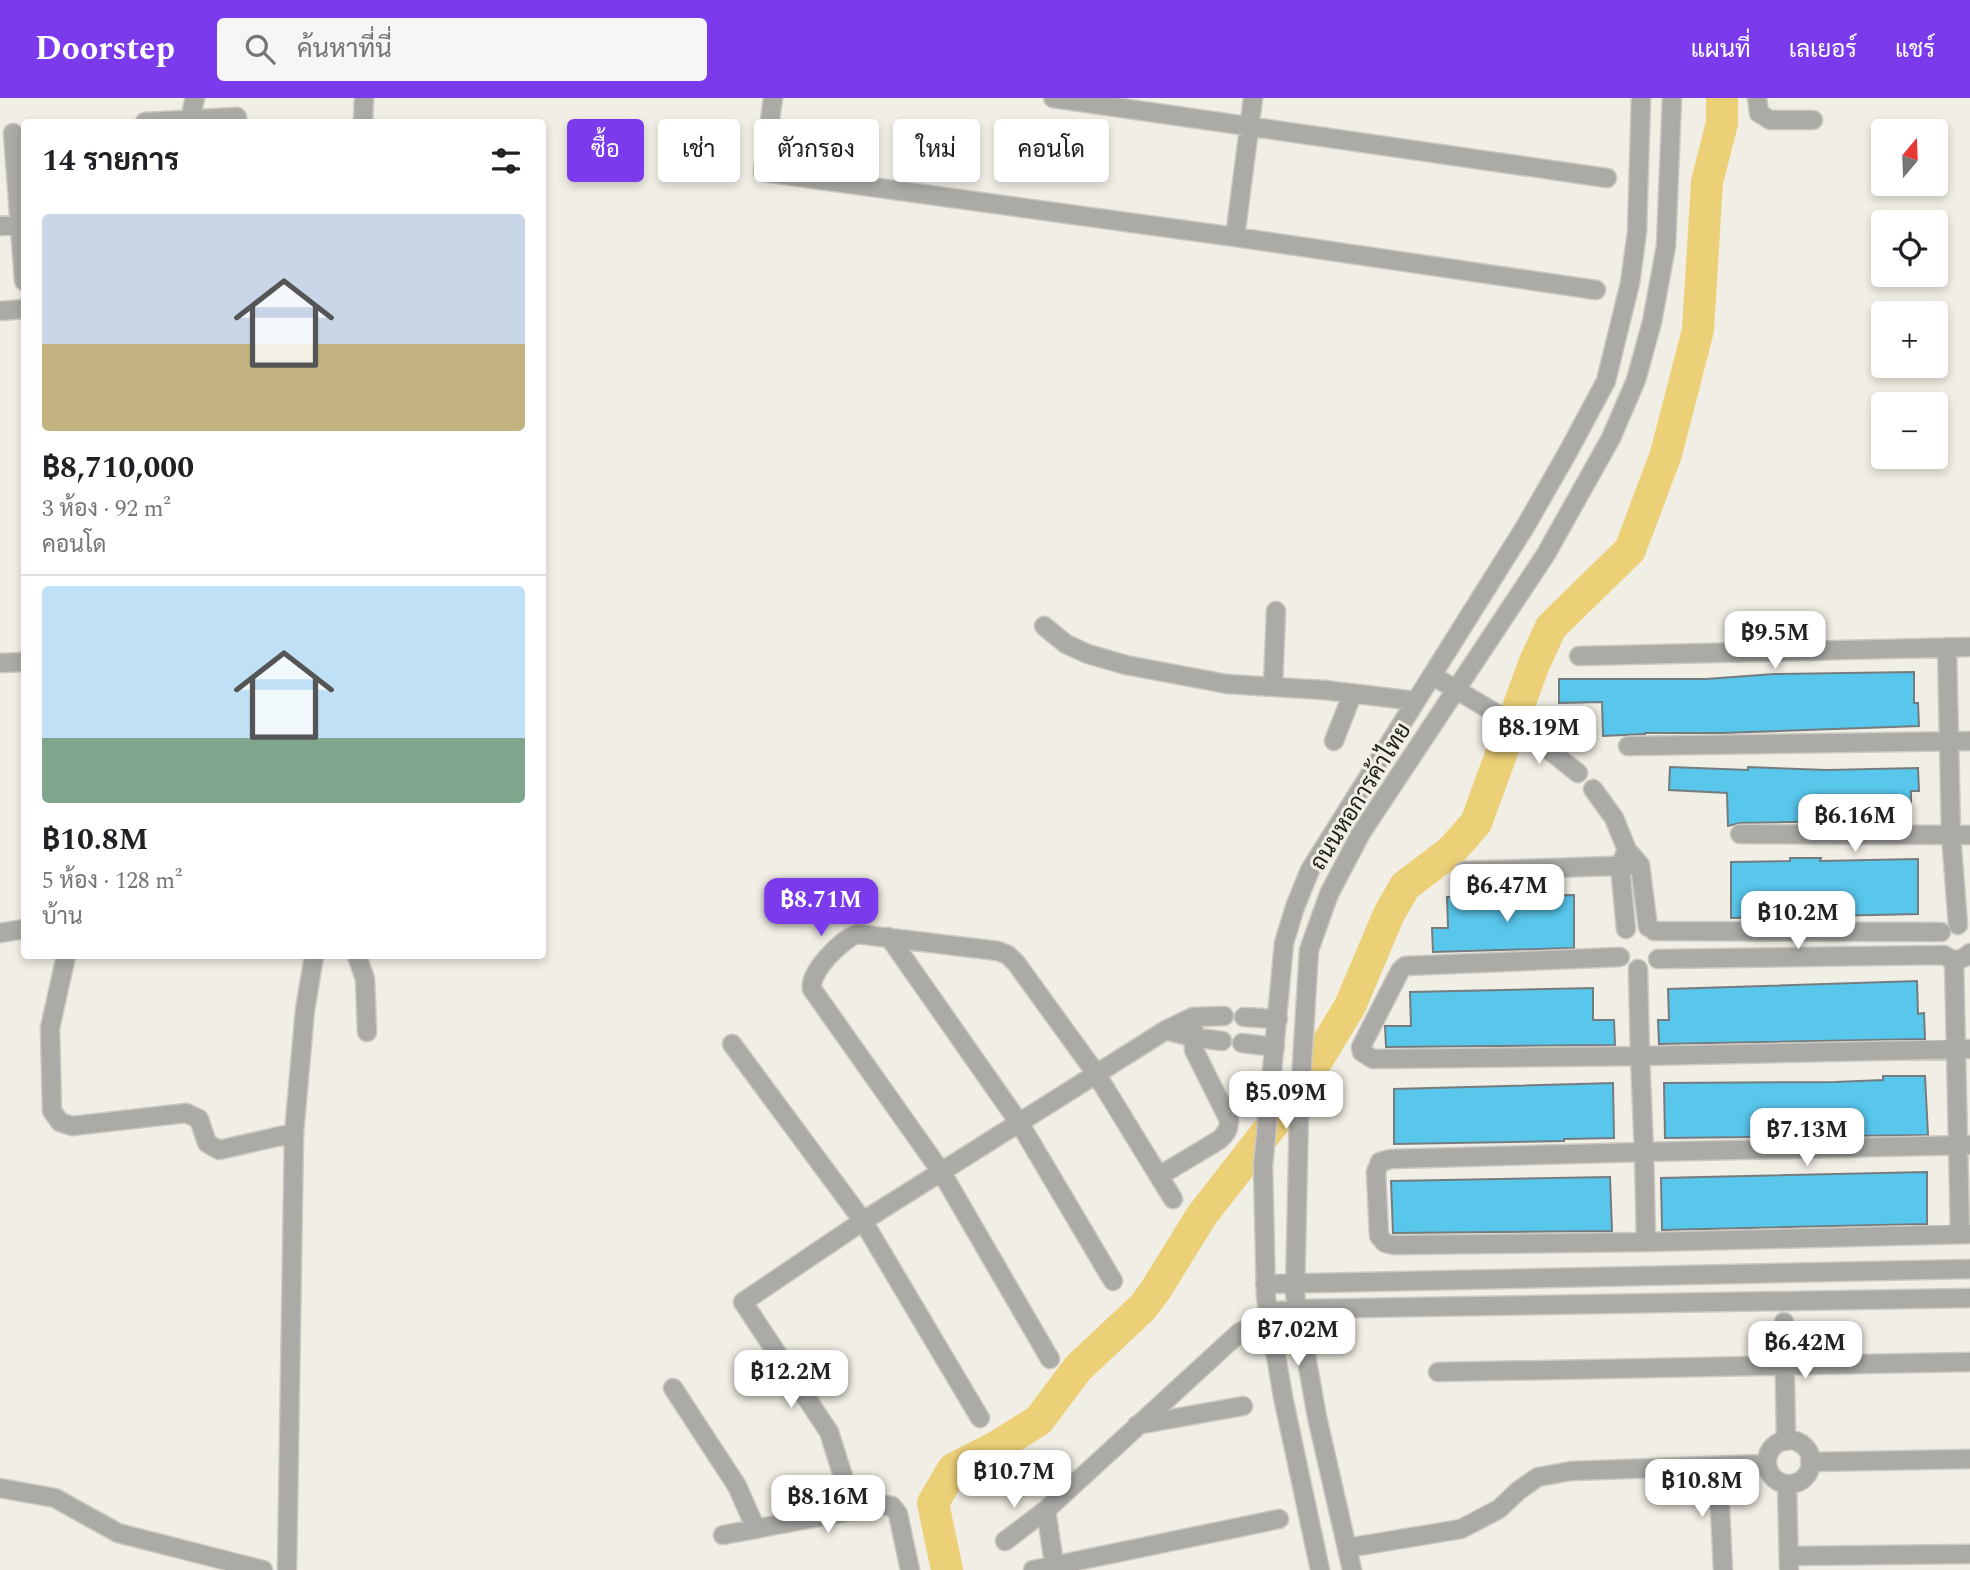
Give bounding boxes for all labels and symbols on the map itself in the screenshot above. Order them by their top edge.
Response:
north arrow [1871,119,1948,196]
pin: ฿9.5M [1726,612,1824,671]
pin: ฿8.19M [1482,706,1596,766]
street label: ถนนหอการค้าไทย [1302,716,1421,878]
pin: ฿6.16M [1798,794,1912,854]
pin: ฿6.47M [1450,864,1564,924]
pin: ฿8.71M [764,878,878,938]
pin: ฿10.2M [1741,892,1855,951]
pin: ฿5.09M [1229,1072,1343,1131]
pin: ฿7.13M [1750,1108,1864,1168]
pin: ฿7.02M [1241,1308,1355,1368]
pin: ฿6.42M [1748,1322,1862,1381]
pin: ฿12.2M [734,1350,848,1410]
pin: ฿10.7M [957,1450,1071,1510]
pin: ฿10.8M [1645,1460,1759,1519]
pin: ฿8.16M [771,1476,885,1535]

